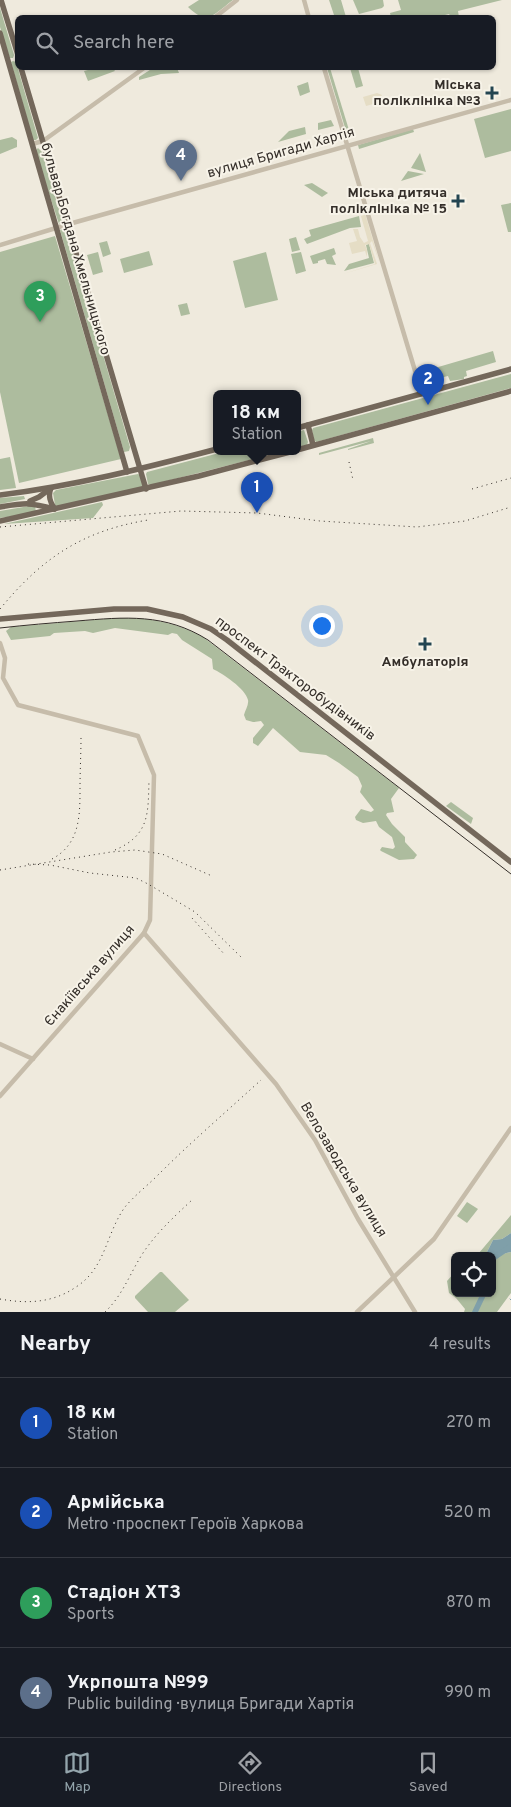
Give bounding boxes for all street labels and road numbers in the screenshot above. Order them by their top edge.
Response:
street label: вулиця Бригади Хартія [205,124,357,182]
street label: бульвар Богдана Хмельницького [37,141,114,357]
street label: проспект Тракторобудівників [212,613,378,745]
street label: Єнакіївська вулиця [41,922,139,1030]
street label: Велозаводська вулиця [296,1099,390,1241]

